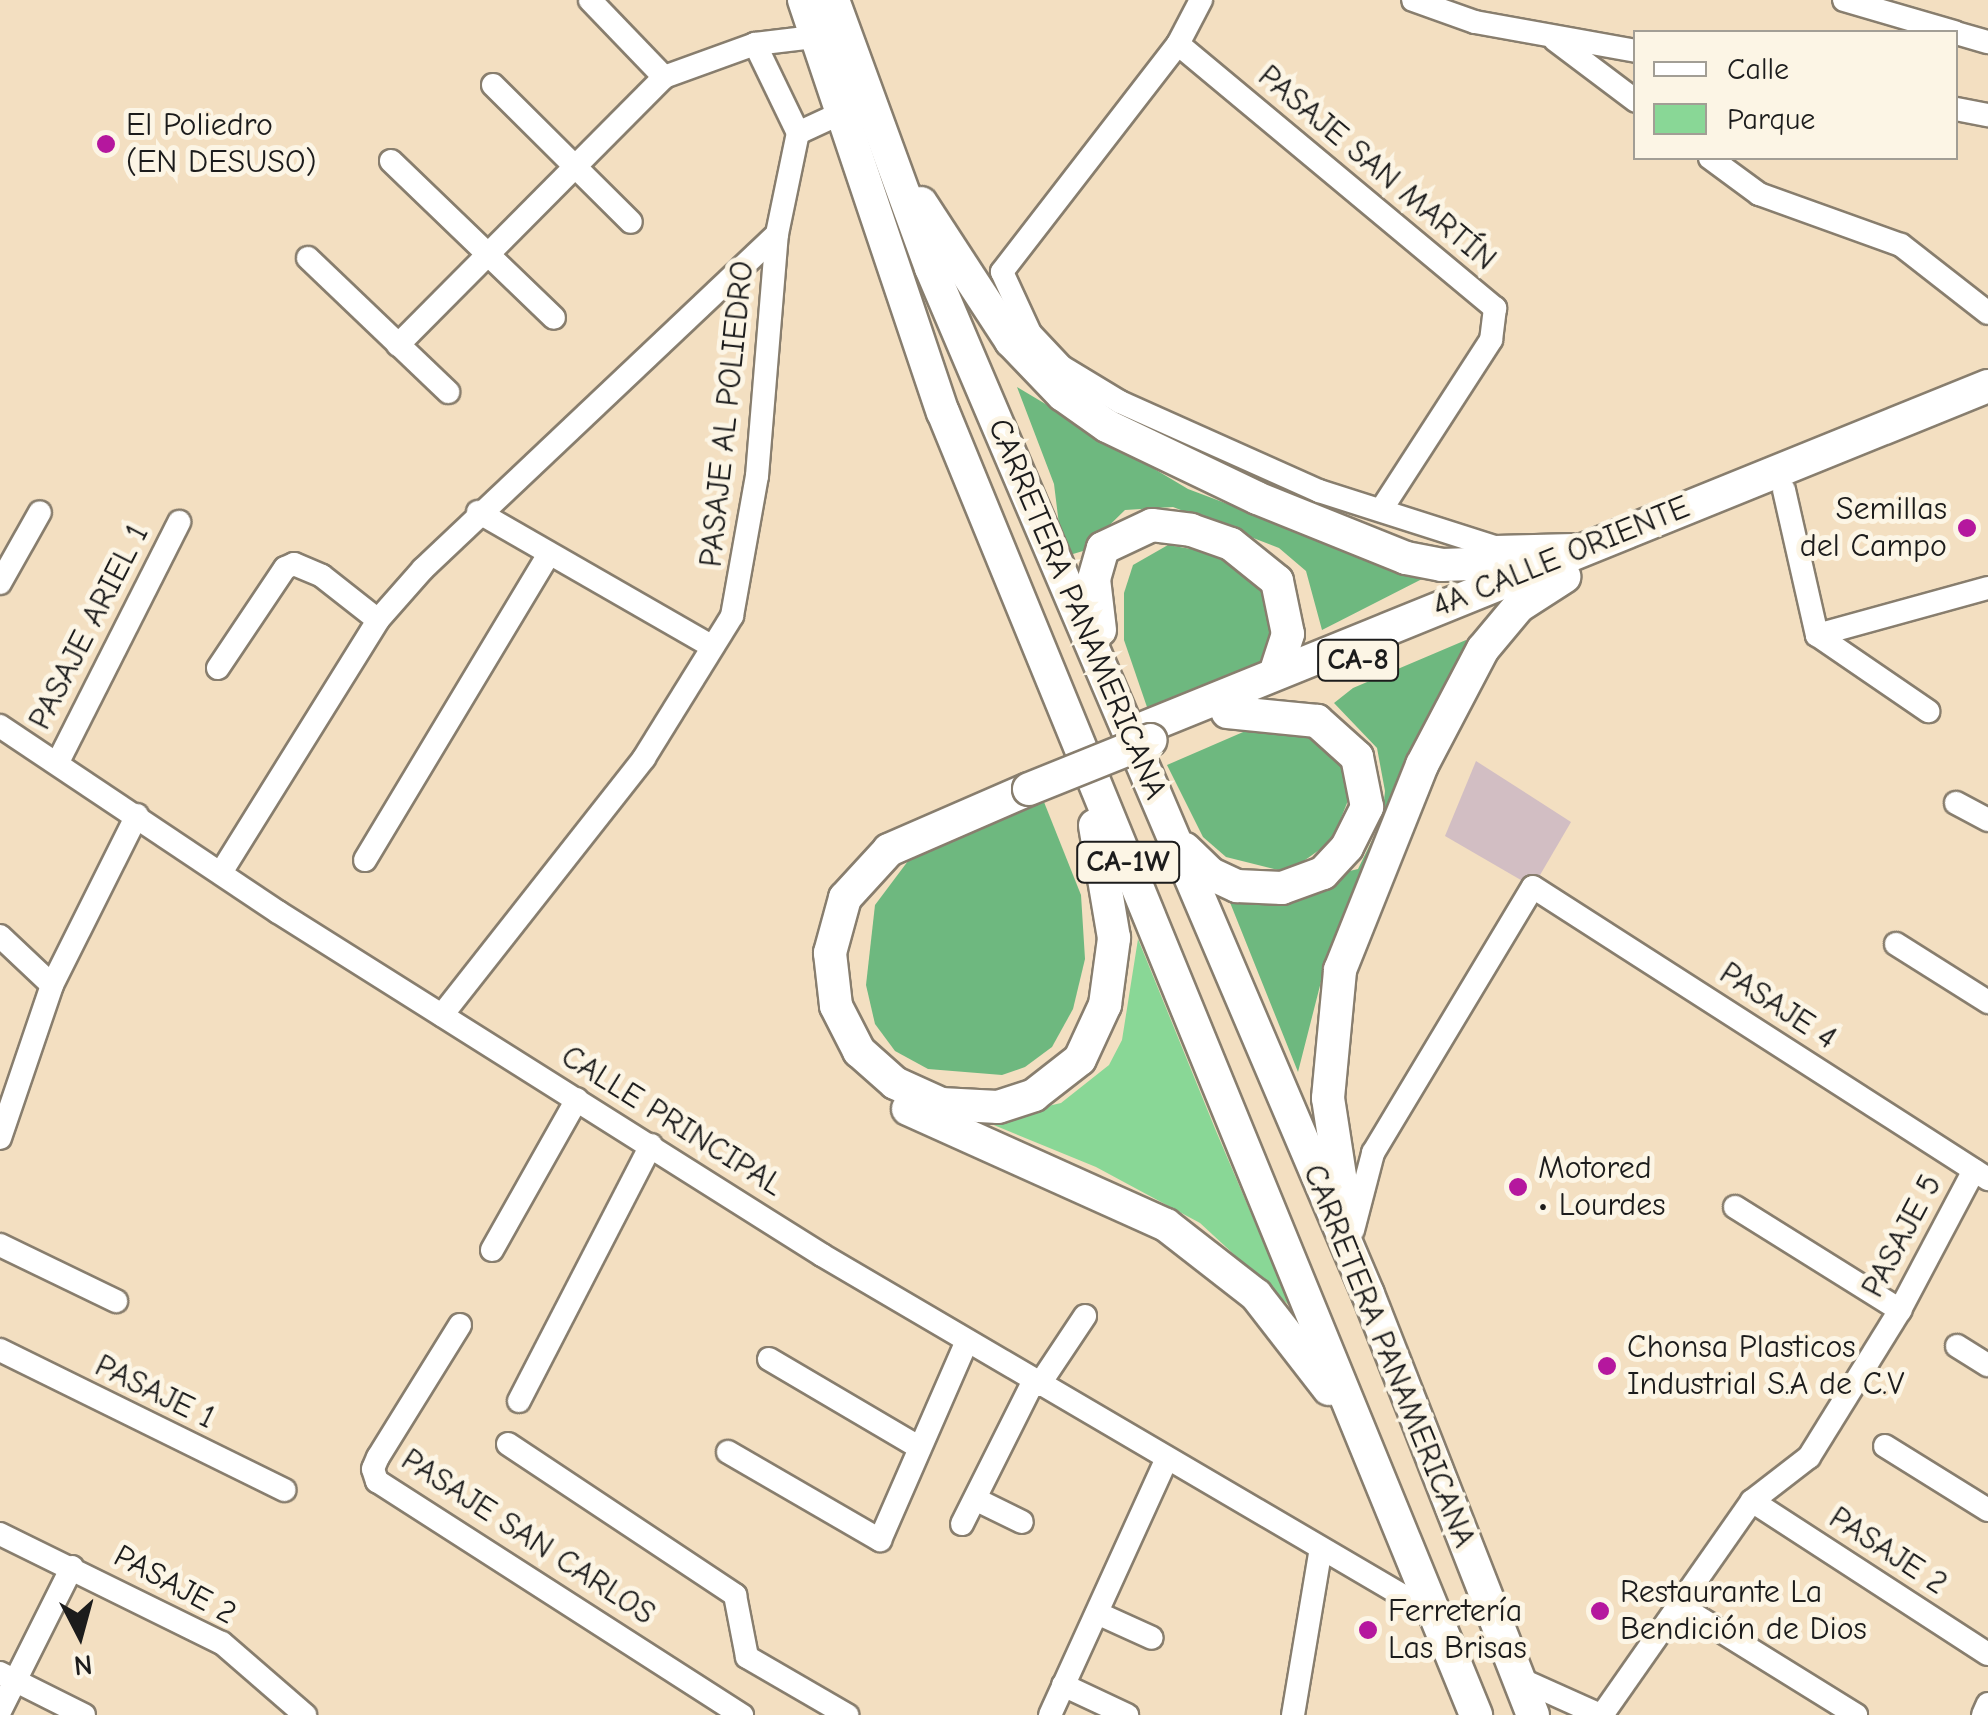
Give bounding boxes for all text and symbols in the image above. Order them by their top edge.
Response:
legend [1633,30,1958,160]
text: Calle [1727,52,1789,87]
street label: PASAJE SAN MARTÍN [1250,57,1504,279]
text: Parque [1727,102,1815,137]
place label: El Poliedro (EN DESUSO) [126,107,317,182]
marker: El Poliedro (EN DESUSO) [95,133,117,155]
street label: PASAJE AL POLIEDRO [692,259,762,569]
street label: CARRETERA PANAMERICANA [979,413,1175,805]
street label: 4A CALLE ORIENTE [1427,488,1695,626]
place label: Semillas del Campo [1800,491,1947,566]
marker: Semillas del Campo [1956,517,1978,539]
street label: PASAJE ARIEL 1 [21,518,157,736]
road number: CA-8 [1316,635,1400,685]
road number: CA-1W [1076,837,1180,887]
street label: PASAJE 4 [1712,954,1844,1058]
street label: CALLE PRINCIPAL [554,1037,790,1205]
place label: Motored • Lourdes [1538,1150,1665,1225]
street label: CARRETERA PANAMERICANA [1294,1159,1484,1553]
street label: PASAJE 5 [1854,1168,1950,1304]
marker: Motored • Lourdes [1507,1176,1529,1198]
place label: Chonsa Plasticos Industrial S.A de C.V [1627,1329,1904,1404]
street label: PASAJE 1 [89,1347,221,1437]
marker: Chonsa Plasticos Industrial S.A de C.V [1596,1355,1618,1377]
street label: PASAJE SAN CARLOS [394,1441,662,1633]
street label: PASAJE 2 [1822,1499,1954,1603]
street label: PASAJE 2 [107,1537,243,1633]
place label: Restaurante La Bendición de Dios [1620,1574,1867,1649]
north arrow [30,1585,130,1685]
place label: Ferretería Las Brisas [1388,1593,1527,1668]
marker: Restaurante La Bendición de Dios [1589,1600,1611,1622]
marker: Ferretería Las Brisas [1357,1619,1379,1641]
text: N [72,1648,94,1682]

